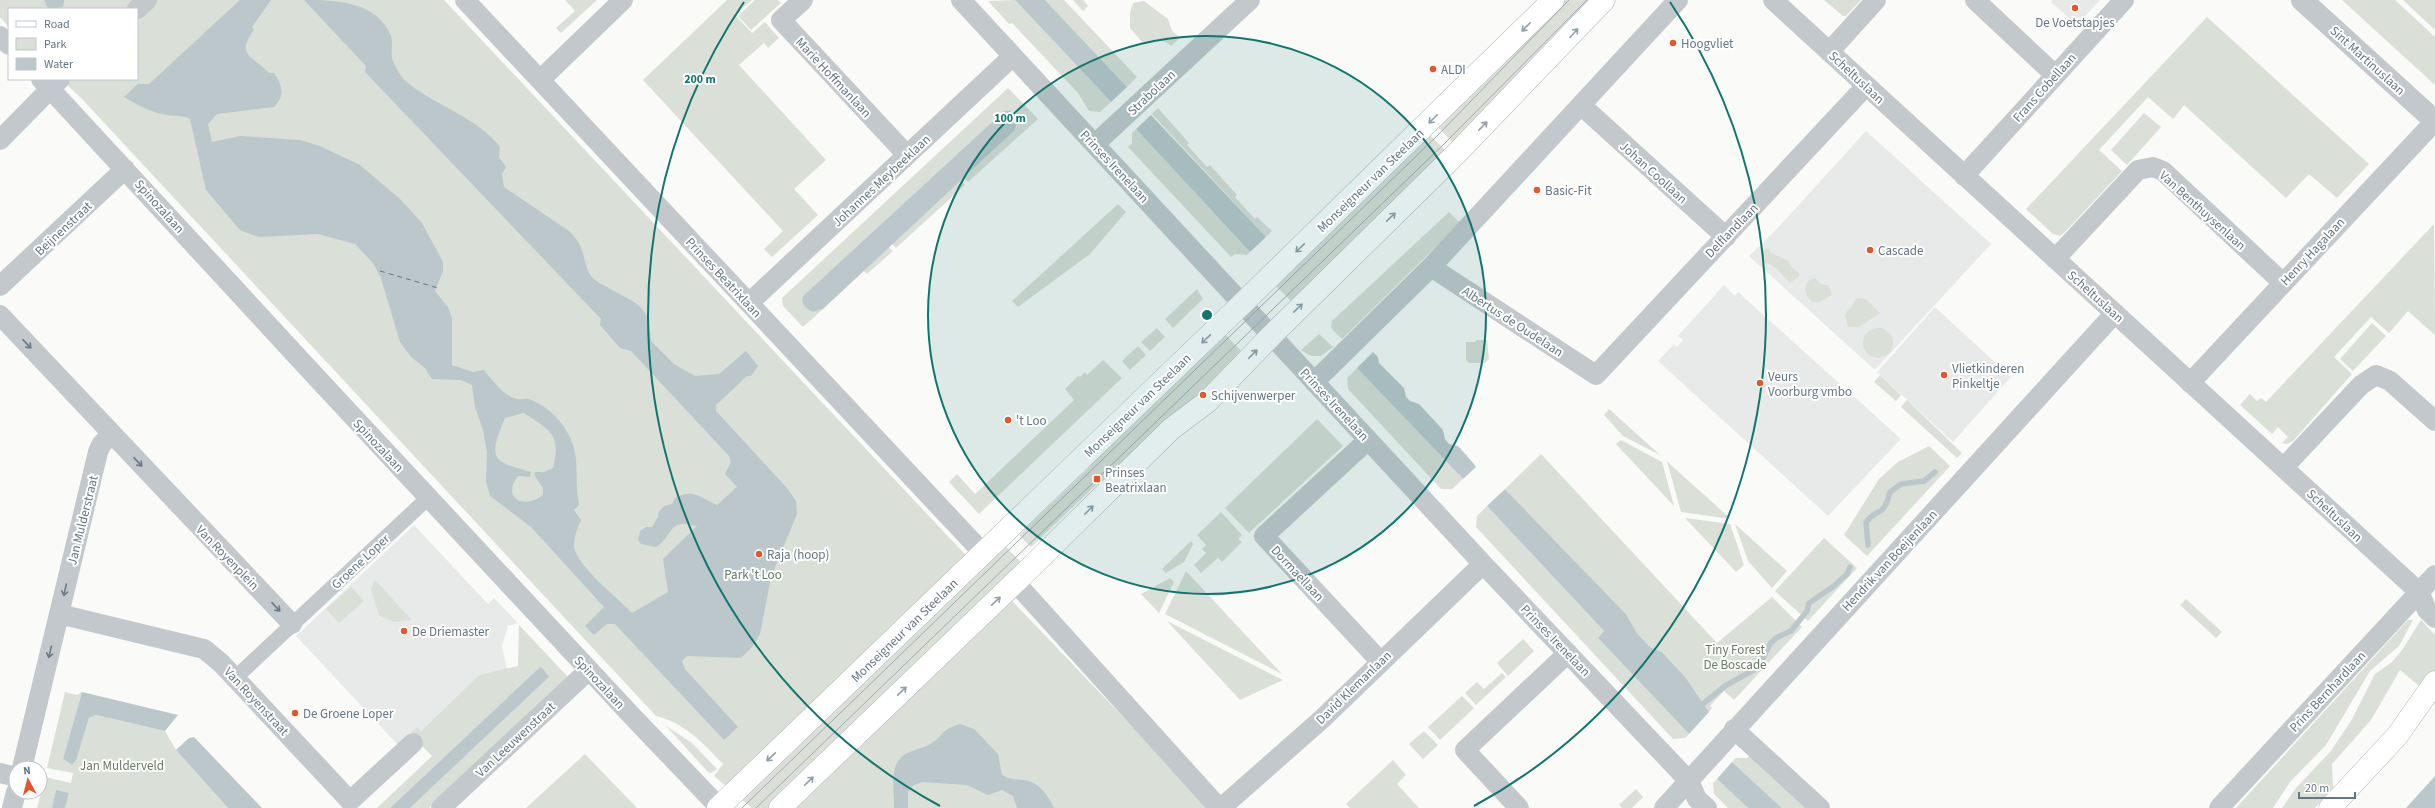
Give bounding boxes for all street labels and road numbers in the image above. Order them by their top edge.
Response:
street label: Sint Martinuslaan [2326,22,2409,99]
street label: Marie Hoffmanlaan [791,34,875,122]
street label: Scheltuslaan [1825,47,1888,108]
street label: Frans Cobellaan [2009,49,2081,126]
street label: Strabolaan [1124,66,1180,120]
street label: Monseigneur van Steelaan [1313,125,1428,237]
street label: Prinses Irenelaan [1076,126,1153,207]
street label: Johannes Meybeeklaan [829,131,935,231]
street label: Johan Coollaan [1616,138,1691,208]
street label: Van Benthuysenlaan [2155,167,2250,255]
street label: Spinozalaan [130,176,188,237]
street label: Beijnenstraat [31,197,97,260]
street label: Delflandlaan [1701,200,1762,262]
street label: Henry Hagalaan [2276,214,2349,290]
street label: Prinses Beatrixlaan [681,234,765,322]
street label: Scheltuslaan [2063,267,2127,327]
street label: Albertus de Oudelaan [1458,282,1567,361]
street label: Monseigneur van Steelaan [1080,350,1195,462]
street label: Prinses Irenelaan [1296,364,1373,445]
street label: Spinozalaan [349,415,408,476]
street label: Jan Mulderstraat [63,473,103,567]
street label: Scheltuslaan [2303,485,2366,546]
street label: Hendrik van Boeijenlaan [1838,506,1942,615]
street label: Van Royenplein [192,521,263,594]
street label: Groene Loper [328,530,394,593]
street label: Dormaellaan [1267,542,1328,605]
street label: Monseigneur van Steelaan [847,575,962,687]
street label: Prinses Irenelaan [1516,601,1594,681]
street label: David Klemanlaan [1312,647,1396,729]
street label: Prins Bernhardlaan [2285,647,2370,736]
street label: Spinozalaan [570,652,629,713]
street label: Van Royenstraat [220,664,293,740]
street label: Van Leeuwenstraat [472,698,560,781]

